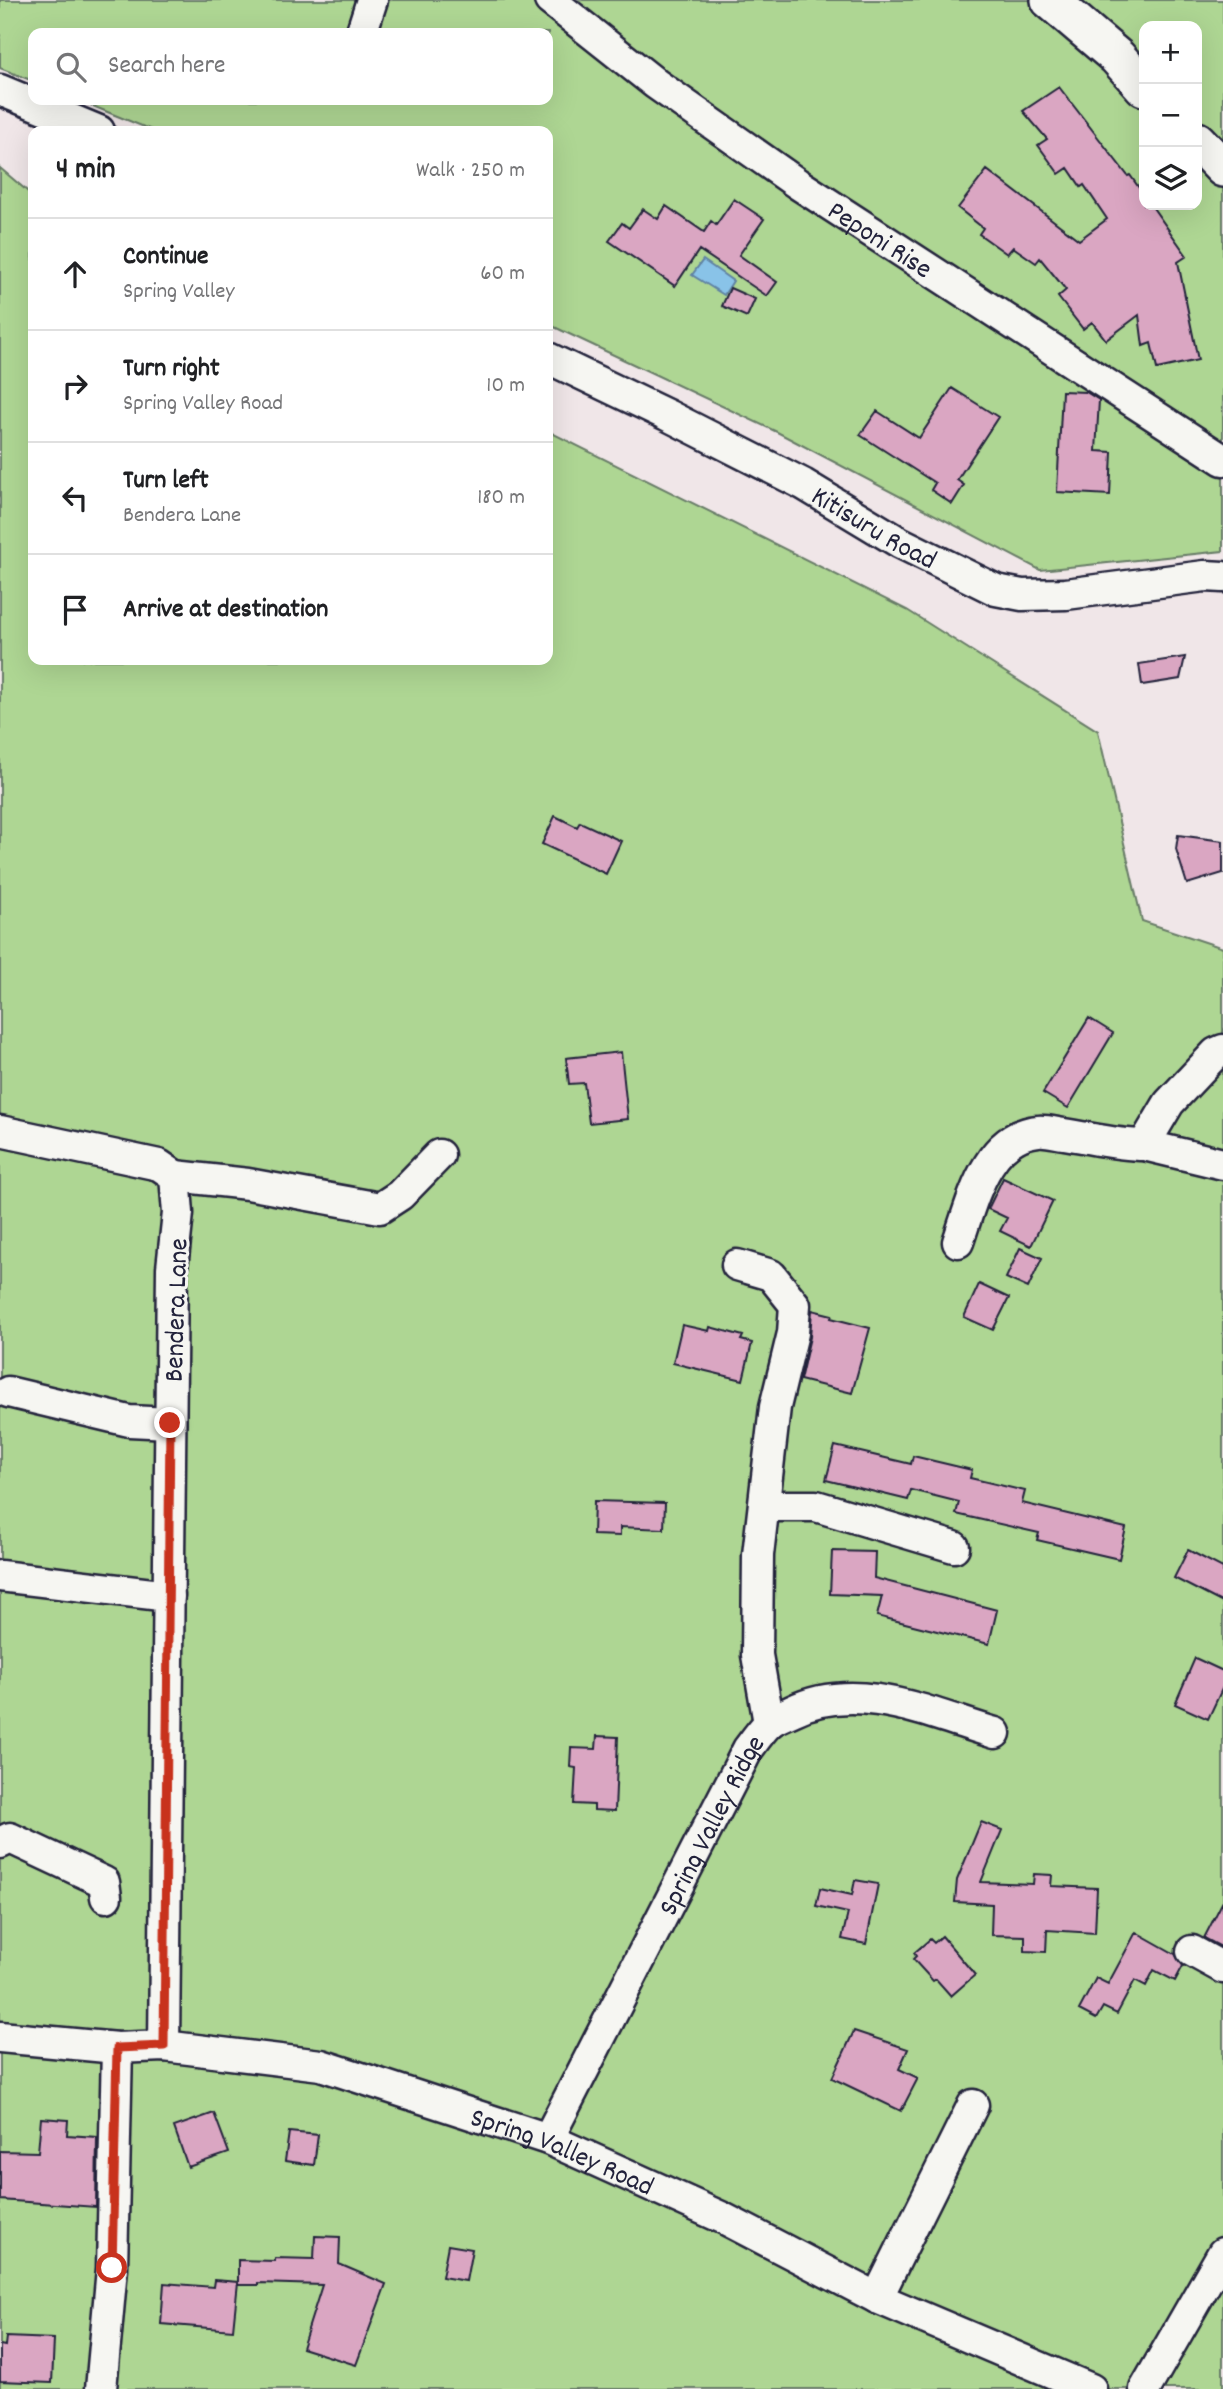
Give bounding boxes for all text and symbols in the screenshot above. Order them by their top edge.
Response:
map controls [1139,21,1202,210]
button: + [1139,21,1202,84]
search box [28,28,553,105]
icon: search [52,48,90,86]
text: Search here [108,48,226,85]
button: − [1139,84,1202,147]
button: layers [1139,147,1202,210]
text: 4 min [56,150,115,193]
text: Walk · 250 m [416,155,525,188]
street label: Peponi Rise [818,193,939,291]
text: Continue [123,239,208,276]
icon: ahead [56,255,94,293]
text: 60 m [480,258,525,291]
text: Spring Valley [123,276,235,309]
text: Turn right [123,351,220,388]
icon: right [56,367,94,405]
text: 10 m [486,370,525,403]
text: Spring Valley Road [123,388,283,421]
text: Turn left [123,463,209,500]
icon: left [56,479,94,517]
street label: Kitisuru Road [802,479,942,582]
text: 180 m [477,482,525,515]
text: Bendera Lane [123,500,241,533]
icon: arrive [56,591,94,629]
text: Arrive at destination [123,592,328,629]
street label: Bendera Lane [157,1238,201,1383]
route end [154,1407,185,1438]
street label: Spring Valley Ridge [651,1728,777,1924]
street label: Spring Valley Road [464,2100,659,2209]
route start [96,2252,127,2283]

